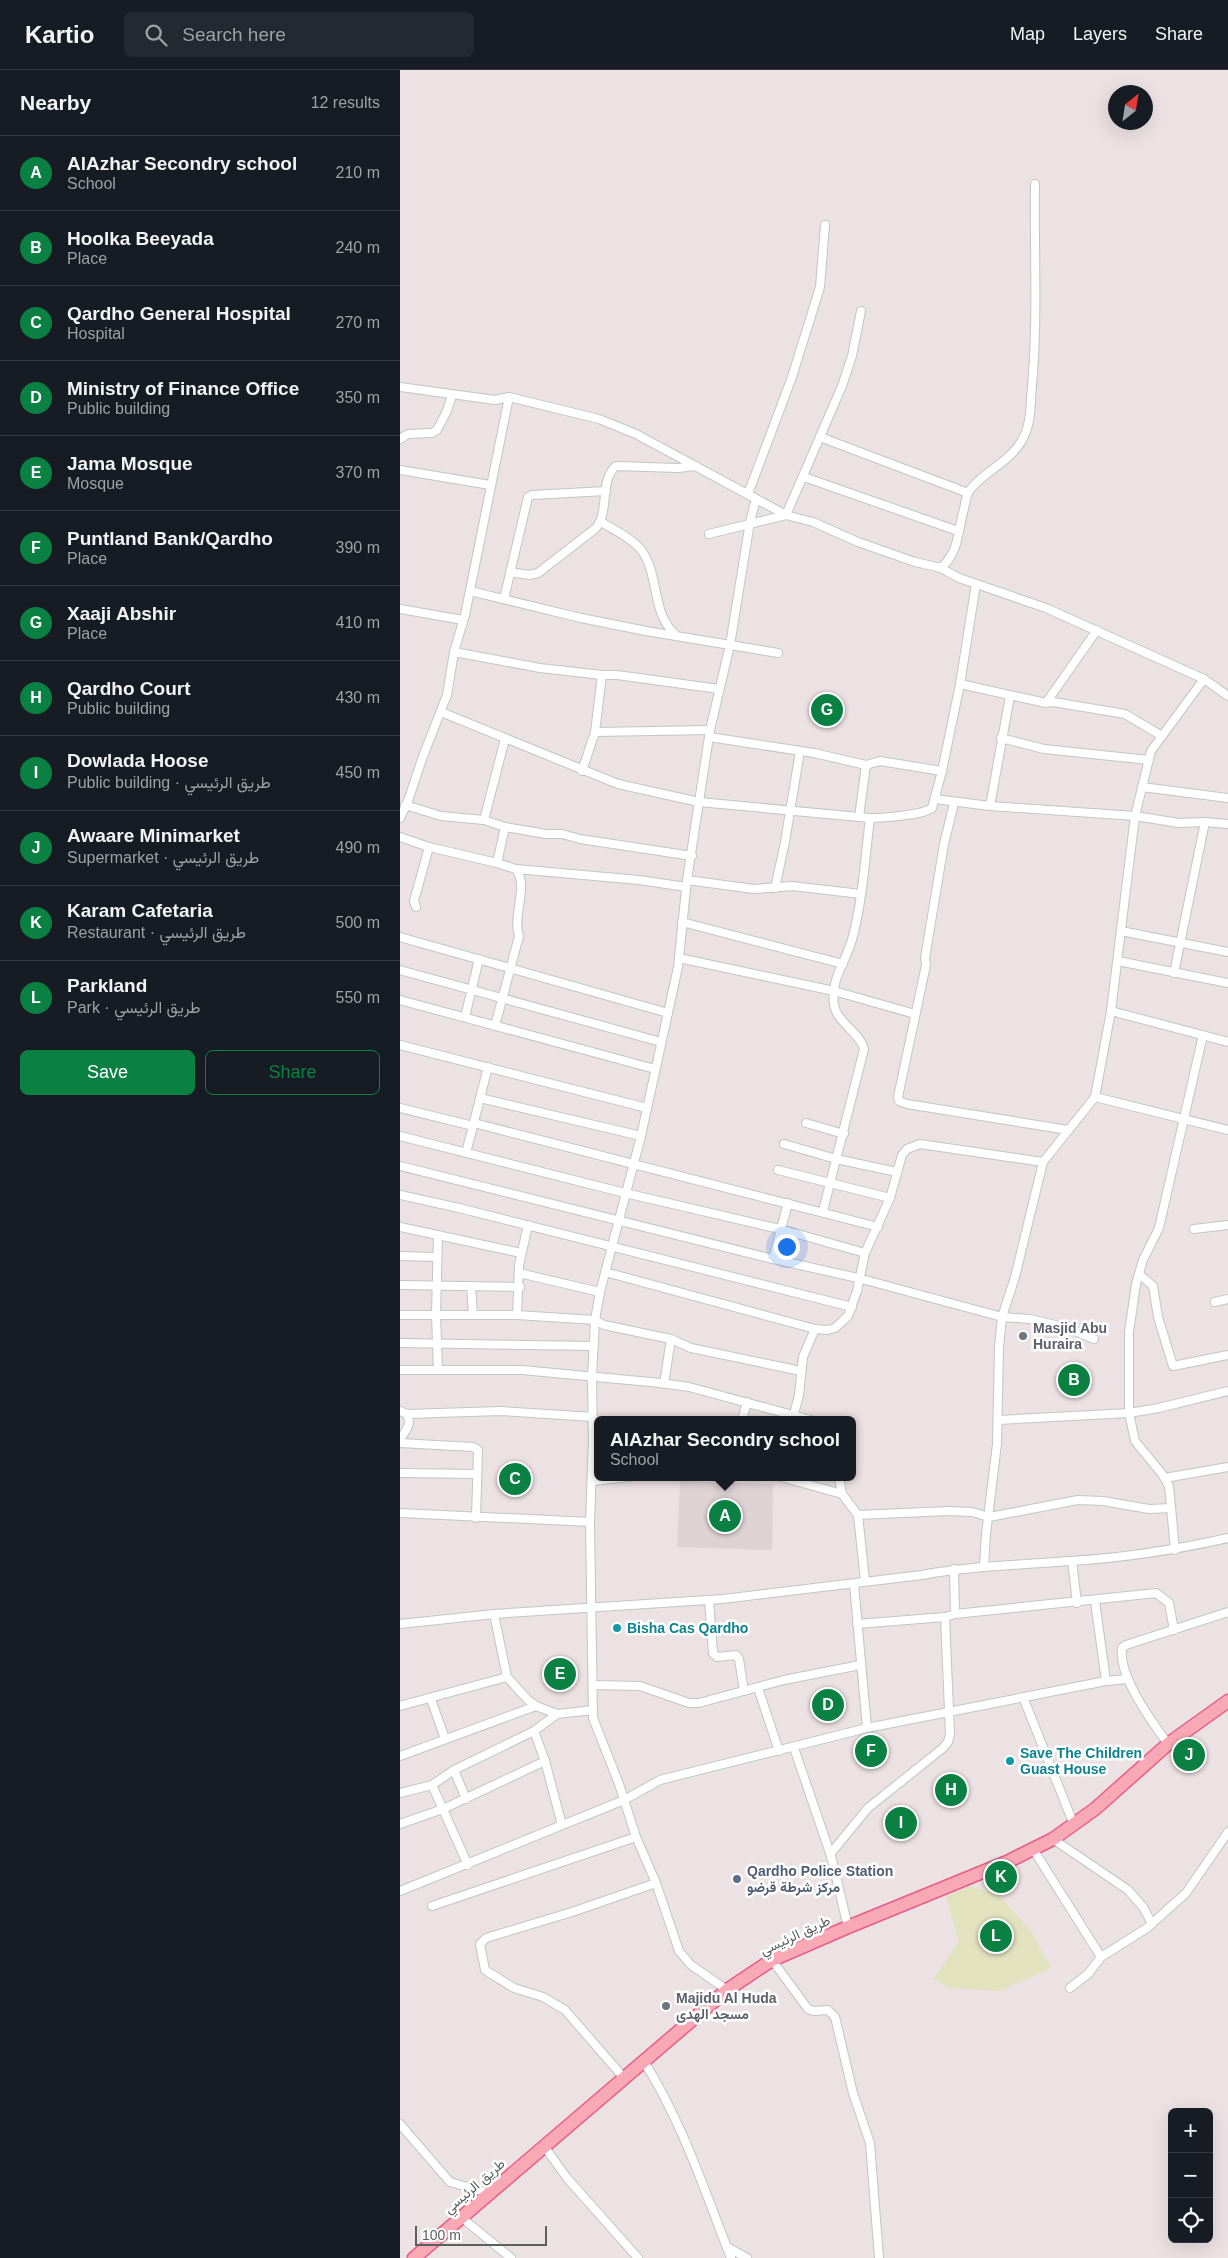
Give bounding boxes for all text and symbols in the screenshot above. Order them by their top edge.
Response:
search box [124,12,474,57]
text: Kartio [25,21,94,48]
icon: search [142,21,170,49]
text: Search here [182,24,286,45]
text: Map [1010,24,1045,44]
text: Layers [1073,24,1127,44]
text: Share [1155,24,1203,44]
north arrow [1108,85,1153,130]
text: Nearby [20,91,91,114]
text: 12 results [311,94,380,111]
text: AlAzhar Secondry school [67,153,297,174]
text: A [30,164,42,181]
text: 210 m [336,164,380,181]
text: School [67,175,116,192]
text: Hoolka Beeyada [67,228,214,249]
text: B [30,239,42,256]
text: 240 m [336,239,380,256]
text: Place [67,250,107,267]
text: Qardho General Hospital [67,303,291,324]
text: C [30,314,42,331]
text: 270 m [336,314,380,331]
text: Hospital [67,325,125,342]
text: Ministry of Finance Office [67,378,299,399]
text: D [30,389,42,406]
text: 350 m [336,389,380,406]
text: Public building [67,400,170,417]
text: Jama Mosque [67,453,193,474]
text: E [31,464,41,481]
text: 370 m [336,464,380,481]
text: Mosque [67,475,124,492]
text: Puntland Bank/Qardho [67,528,273,549]
text: F [31,539,41,556]
text: 390 m [336,539,380,556]
text: Place [67,550,107,567]
text: Xaaji Abshir [67,603,176,624]
text: G [30,614,42,631]
text: 410 m [336,614,380,631]
text: Place [67,625,107,642]
text: Qardho Court [67,678,191,699]
text: H [30,689,42,706]
text: 430 m [336,689,380,706]
pin: G [811,691,843,729]
text: Public building [67,700,170,717]
text: Dowlada Hoose [67,750,208,771]
text: I [34,764,38,781]
text: 450 m [336,764,380,781]
text: Public building · طريق الرئيسي [67,774,271,791]
text: Awaare Minimarket [67,825,240,846]
text: J [32,839,40,856]
text: 490 m [336,839,380,856]
text: Supermarket · طريق الرئيسي [67,849,259,866]
text: Karam Cafetaria [67,900,213,921]
text: K [30,914,42,931]
text: 500 m [336,914,380,931]
text: Restaurant · طريق الرئيسي [67,924,246,941]
text: Parkland [67,975,147,996]
text: L [31,989,41,1006]
text: 550 m [336,989,380,1006]
text: Park · طريق الرئيسي [67,999,201,1016]
button: Save [20,1050,195,1095]
button: Share [205,1050,380,1095]
your location [774,1234,800,1260]
place label: Masjid Abu Huraira [1033,1320,1107,1352]
marker: Masjid Abu Huraira [1017,1330,1029,1342]
pin: B [1058,1361,1090,1399]
popup [594,1416,856,1481]
text: AlAzhar Secondry school [610,1429,840,1450]
text: School [610,1451,659,1468]
pin: C [499,1460,531,1498]
pin: A [709,1497,741,1535]
place label: Bisha Cas Qardho [627,1620,748,1636]
marker: Bisha Cas Qardho [611,1622,623,1634]
pin: E [544,1655,576,1693]
pin: D [812,1686,844,1724]
pin: F [855,1732,887,1770]
pin: J [1173,1736,1205,1774]
place label: Save The Children Guast House [1020,1745,1142,1777]
marker: Save The Children Guast House [1004,1755,1016,1767]
pin: H [935,1771,967,1809]
pin: I [885,1804,917,1842]
pin: K [985,1858,1017,1896]
place label: Qardho Police Station مركز شرطة قرضو [747,1863,893,1896]
marker: Qardho Police Station مركز شرطة قرضو [731,1873,743,1885]
street label: طريق الرئيسي [757,1912,834,1962]
pin: L [980,1917,1012,1955]
place label: Majidu Al Huda مسجد الهدى [676,1990,777,2023]
marker: Majidu Al Huda مسجد الهدى [660,2000,672,2012]
map controls [1168,2108,1213,2243]
button: + [1168,2108,1213,2153]
button: − [1168,2153,1213,2198]
street label: طريق الرئيسي [440,2155,510,2220]
button: locate [1168,2198,1213,2243]
scale bar [415,2223,548,2246]
text: 100 m [422,2227,461,2243]

